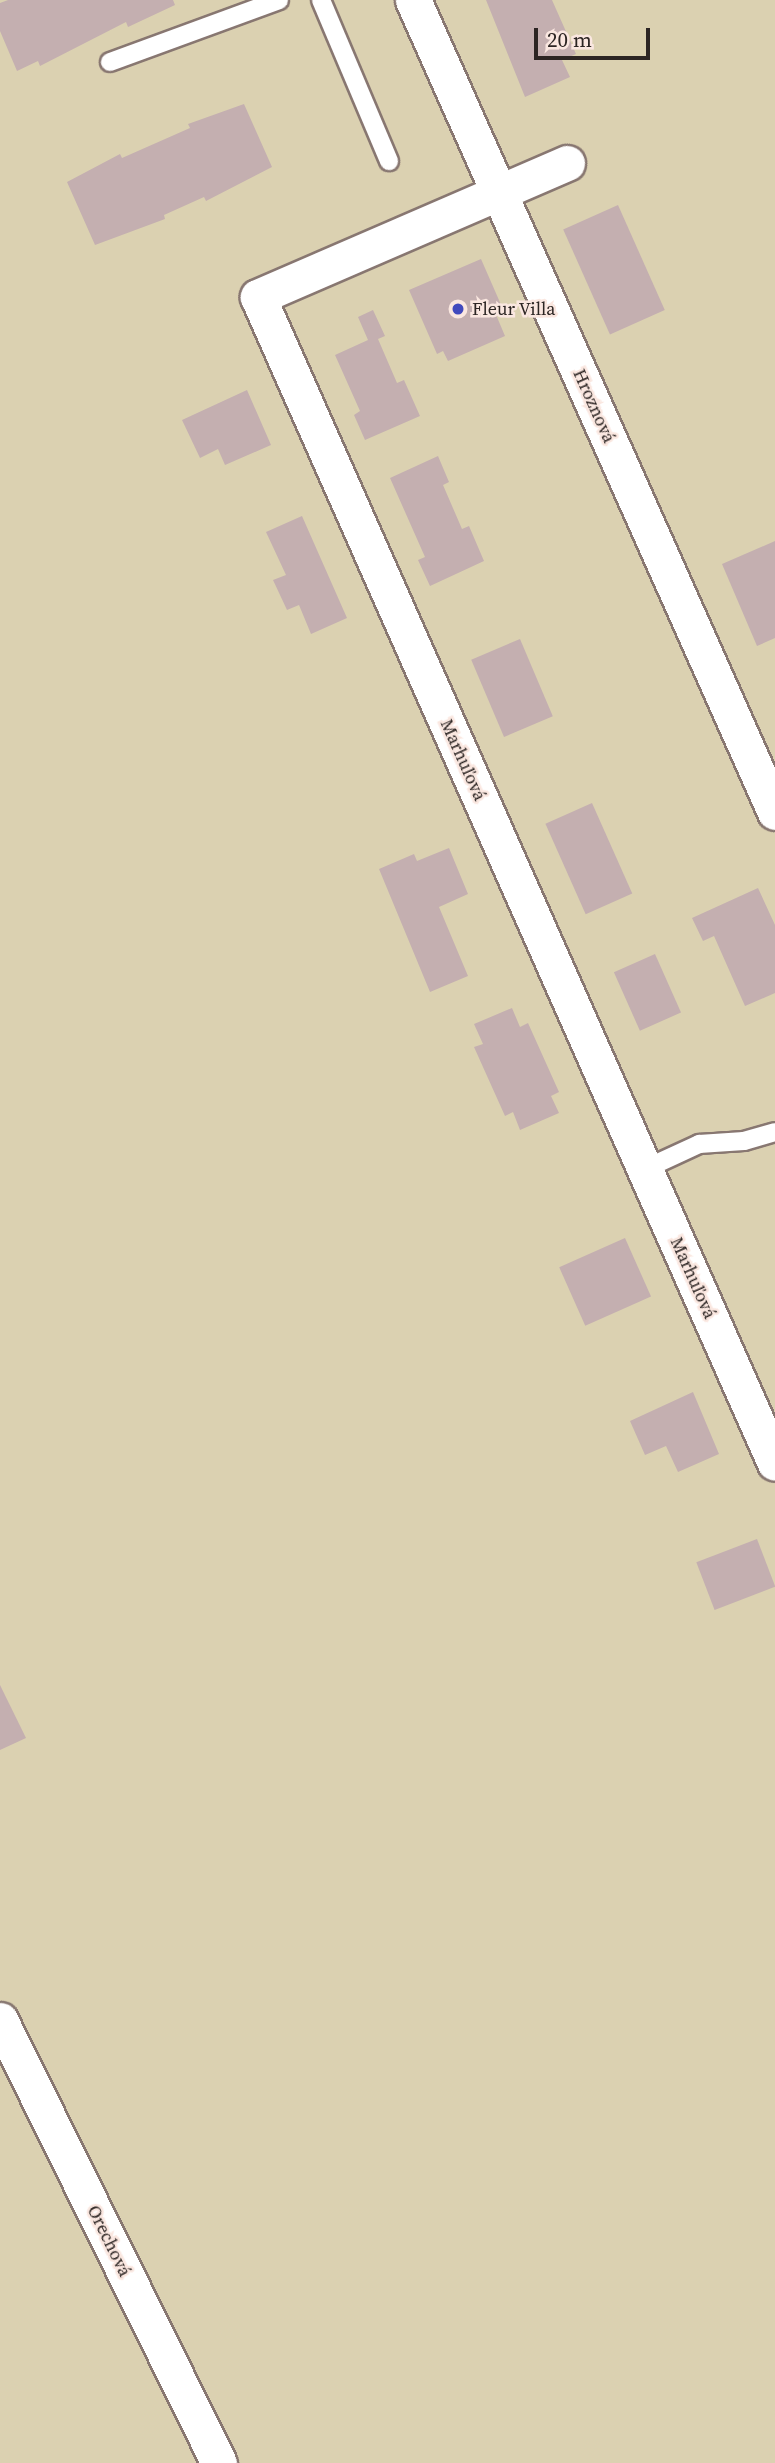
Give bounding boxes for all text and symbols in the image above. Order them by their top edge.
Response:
scale bar [537,14,652,58]
text: 20 m [547,25,592,54]
place label: Fleur Villa [472,298,556,320]
marker: Fleur Villa [450,301,466,317]
street label: Hroznová [568,366,620,446]
street label: Marhuľová [435,716,491,804]
street label: Marhuľová [665,1234,721,1322]
street label: Orechová [83,2202,135,2280]

